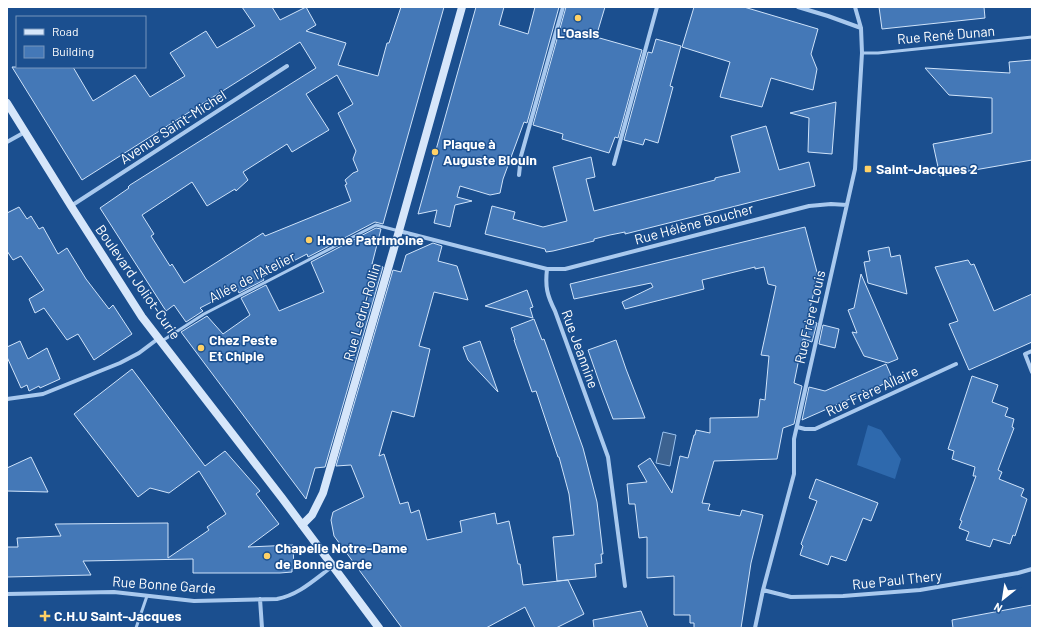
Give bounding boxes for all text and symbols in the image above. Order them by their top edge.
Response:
marker: L'Oasis [573,13,583,23]
legend [16,16,146,68]
street label: Rue René Dunan [896,22,996,47]
text: Road [52,24,79,38]
place label: L'Oasis [557,24,599,41]
text: Building [52,44,94,58]
street label: Avenue Saint-Michel [116,86,229,167]
place label: Plaque à Auguste Blouin [443,135,537,168]
marker: Plaque à Auguste Blouin [430,147,440,157]
place label: Saint-Jacques 2 [876,160,978,177]
marker: Saint-Jacques 2 [863,164,873,174]
street label: Rue Hélène Boucher [632,199,755,248]
street label: Boulevard Joliot-Curie [92,221,184,342]
place label: Home Patrimoine [317,231,424,248]
marker: Home Patrimoine [304,235,314,245]
street label: Allée de l'Atelier [206,247,298,306]
street label: Rue Ledru-Rollin [339,261,384,363]
street label: Rue Frère Louis [791,268,829,365]
street label: Rue Jeannine [558,307,603,391]
place label: Chez Peste Et Chipie [209,331,278,364]
marker: Chez Peste Et Chipie [196,343,206,353]
street label: Rue Frère Allaire [823,362,921,419]
place label: Chapelle Notre-Dame de Bonne Garde [275,539,408,572]
marker: Chapelle Notre-Dame de Bonne Garde [262,551,272,561]
street label: Rue Paul Thery [851,566,943,593]
street label: Rue Bonne Garde [112,572,216,597]
north arrow [983,579,1023,619]
text: N [991,601,1004,616]
place label: C.H.U Saint-Jacques [54,607,181,624]
marker: C.H.U Saint-Jacques [39,610,51,622]

